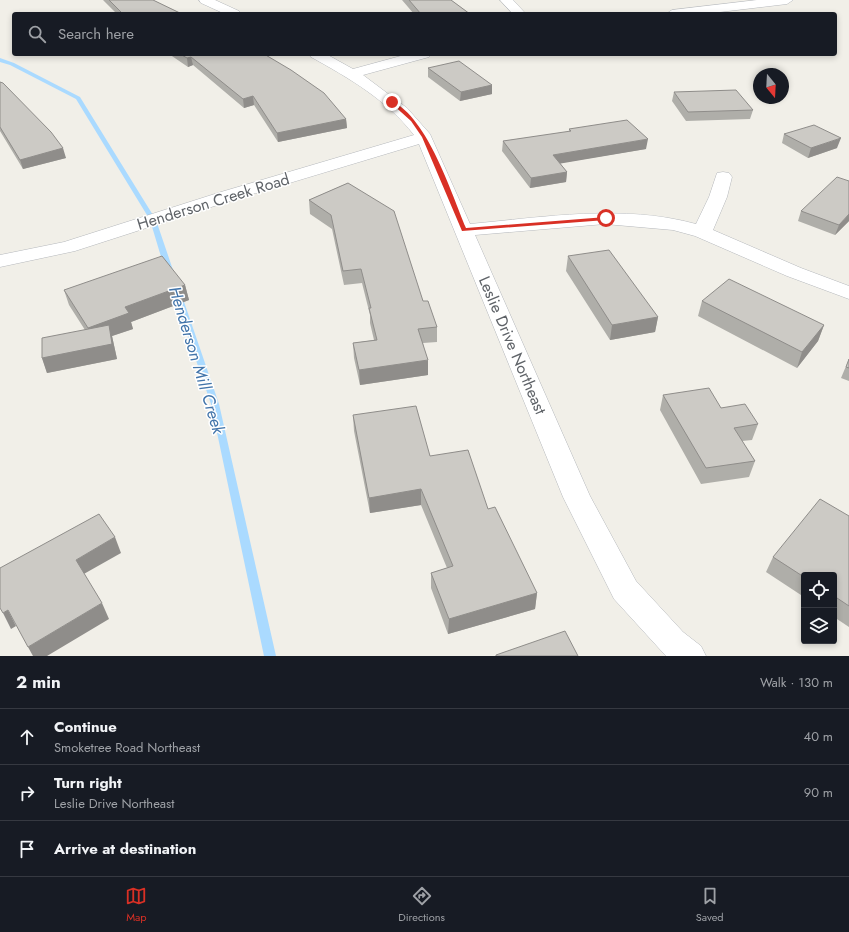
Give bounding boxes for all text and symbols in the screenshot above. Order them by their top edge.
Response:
search box [12,12,837,56]
icon: search [26,23,48,45]
text: Search here [58,23,134,45]
north arrow [753,68,789,104]
route end [383,93,401,111]
street label: Henderson Creek Road [134,167,292,236]
route start [597,209,615,227]
street label: Leslie Drive Northeast [473,272,552,418]
water label: Henderson Mill Creek [163,283,231,437]
map controls [801,572,837,644]
button: locate [801,572,837,608]
button: layers [801,608,837,644]
text: 2 min [16,670,61,694]
text: Walk · 130 m [760,673,833,692]
text: Continue [54,716,117,738]
icon: ahead [16,726,38,748]
text: 40 m [804,727,833,746]
text: Smoketree Road Northeast [54,738,200,757]
text: Turn right [54,772,122,794]
icon: right [16,782,38,804]
text: 90 m [804,783,833,802]
text: Leslie Drive Northeast [54,794,174,813]
icon: arrive [16,838,38,860]
text: Arrive at destination [54,838,196,860]
tab: Map [125,885,147,925]
tab: Directions [398,885,445,925]
tab: Saved [696,885,724,925]

